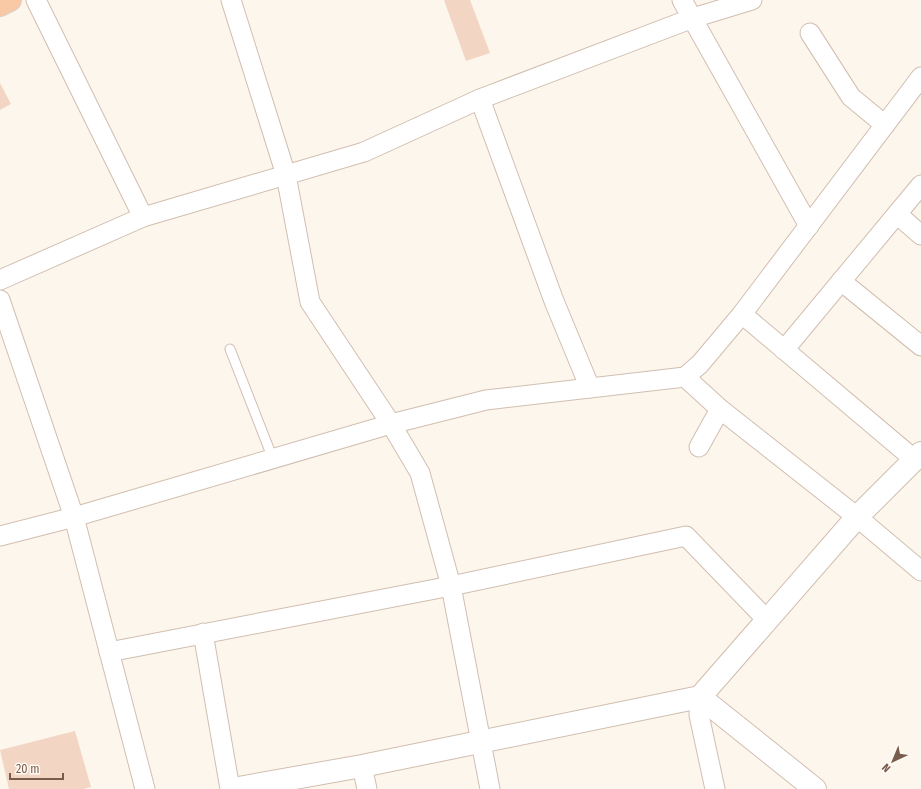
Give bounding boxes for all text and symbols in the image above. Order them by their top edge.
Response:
north arrow [873,741,913,781]
scale bar [10,755,63,781]
text: N [880,761,893,775]
text: 20 m [16,762,40,776]

